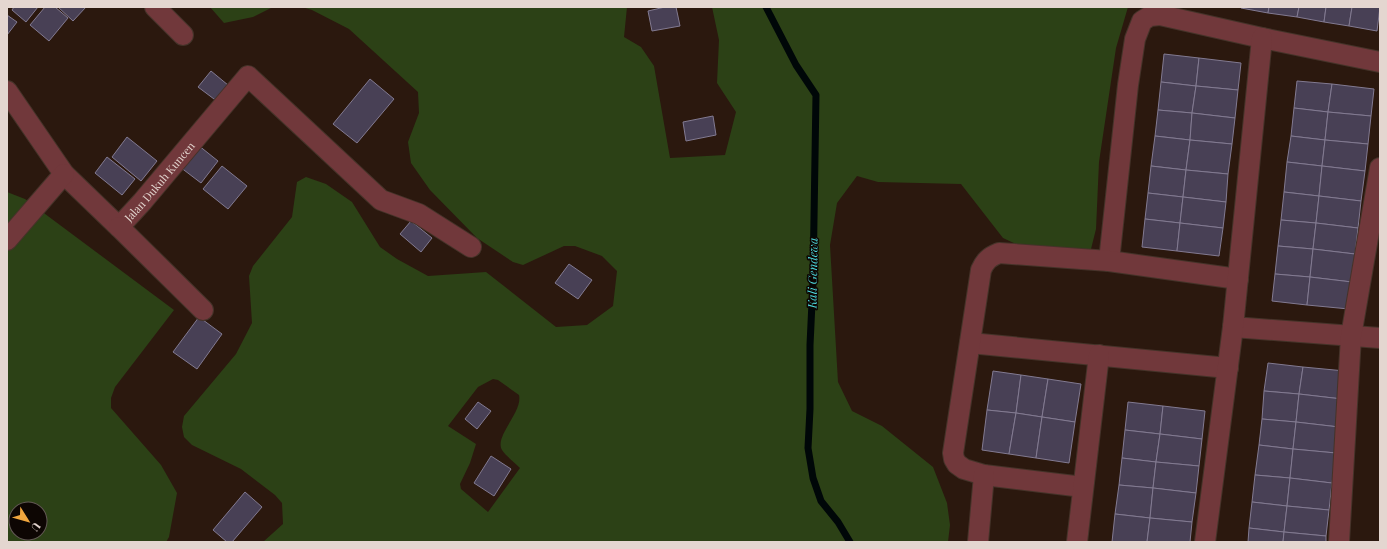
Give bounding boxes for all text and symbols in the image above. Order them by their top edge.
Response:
street label: Jalan Dukuh Kuncen [120,138,198,225]
water label: Kali Gendewa [803,237,821,310]
north arrow [8,501,48,541]
text: U [28,520,45,535]

